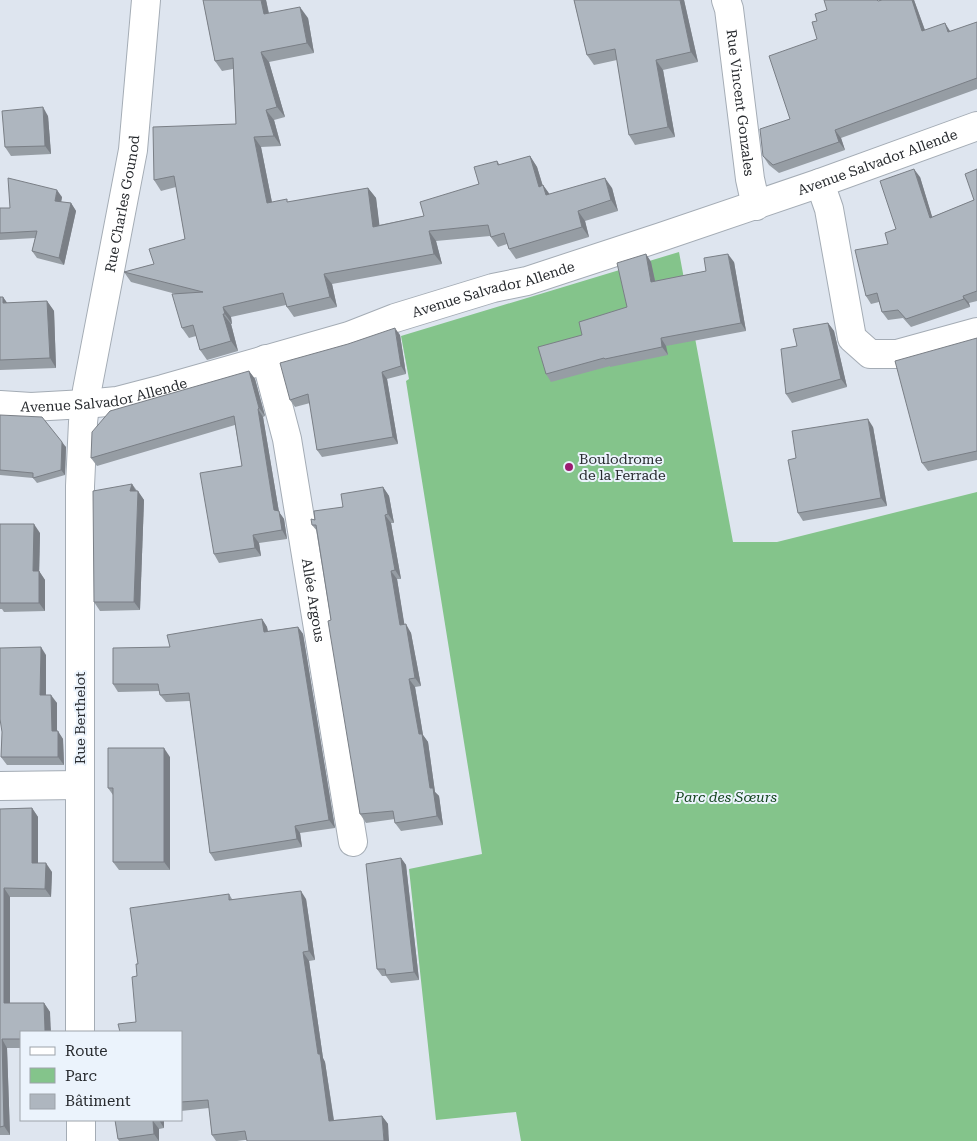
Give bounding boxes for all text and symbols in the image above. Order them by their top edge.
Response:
street label: Rue Vincent Gonzales [724,29,758,177]
street label: Avenue Salvador Allende [796,126,960,198]
street label: Rue Charles Gounod [102,134,142,274]
street label: Avenue Salvador Allende [410,258,577,320]
street label: Avenue Salvador Allende [20,374,189,415]
place label: Boulodrome de la Ferrade [579,451,666,483]
marker: Boulodrome de la Ferrade [563,461,575,473]
street label: Allée Argous [299,557,328,644]
street label: Rue Berthelot [72,672,88,764]
park label: Parc des Sœurs [674,789,777,805]
legend [20,1031,182,1121]
text: Route [65,1042,107,1060]
text: Parc [65,1067,97,1085]
text: Bâtiment [65,1092,131,1110]

